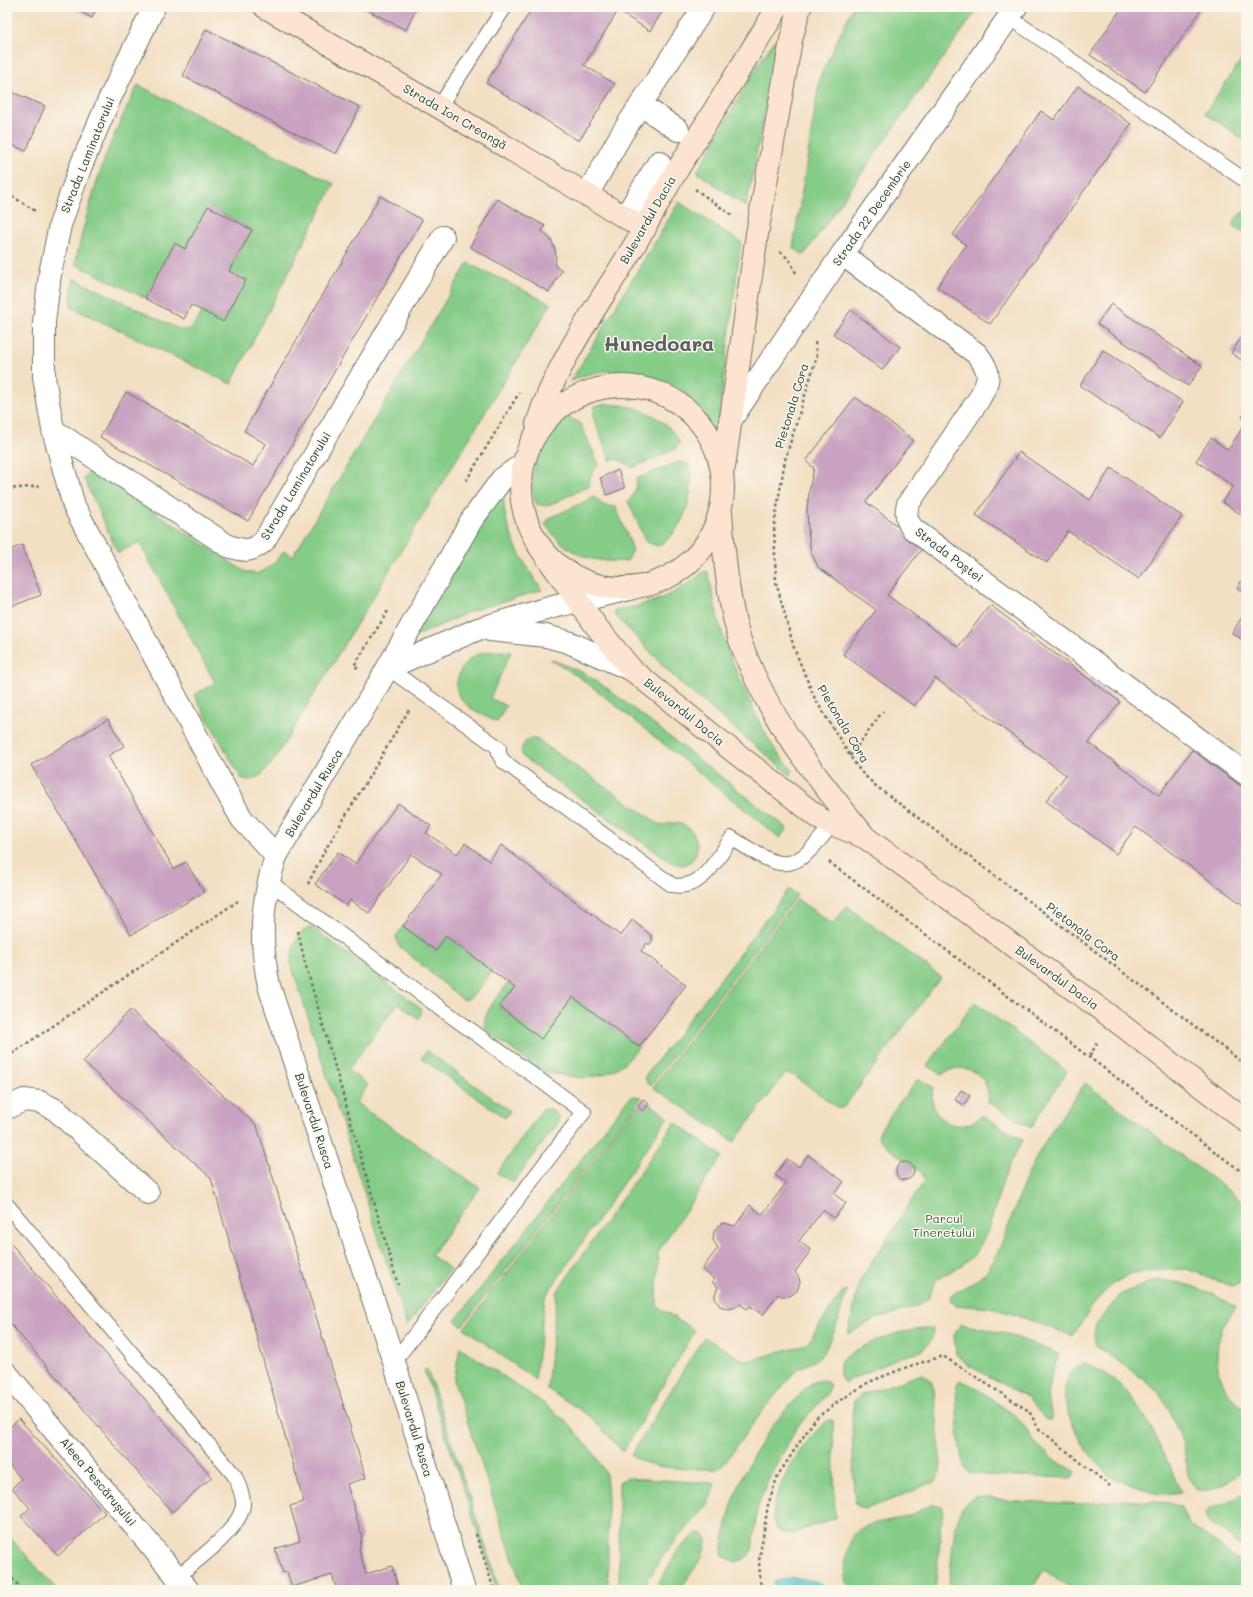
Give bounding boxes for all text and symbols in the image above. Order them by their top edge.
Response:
street label: Strada Ion Creangă [400,80,511,153]
street label: Strada Laminatorului [56,94,118,215]
street label: Strada 22 Decembrie [828,156,914,269]
street label: Bulevardul Dacia [615,173,679,266]
district label: Hunedoara [604,330,714,356]
street label: Pietonala Cora [770,361,812,450]
street label: Strada Laminatorului [256,428,334,543]
street label: Strada Poștei [912,523,987,585]
street label: Bulevardul Dacia [641,674,728,749]
street label: Pietonala Cora [814,681,873,766]
street label: Bulevardul Rusca [281,746,346,839]
street label: Pietonala Cora [1043,898,1124,964]
street label: Bulevardul Dacia [1013,942,1102,1013]
street label: Bulevardul Rusca [292,1071,338,1171]
park label: Parcul Tineretului [913,1210,975,1240]
street label: Bulevardul Rusca [393,1379,437,1479]
street label: Aleea Pescărușului [57,1434,141,1529]

